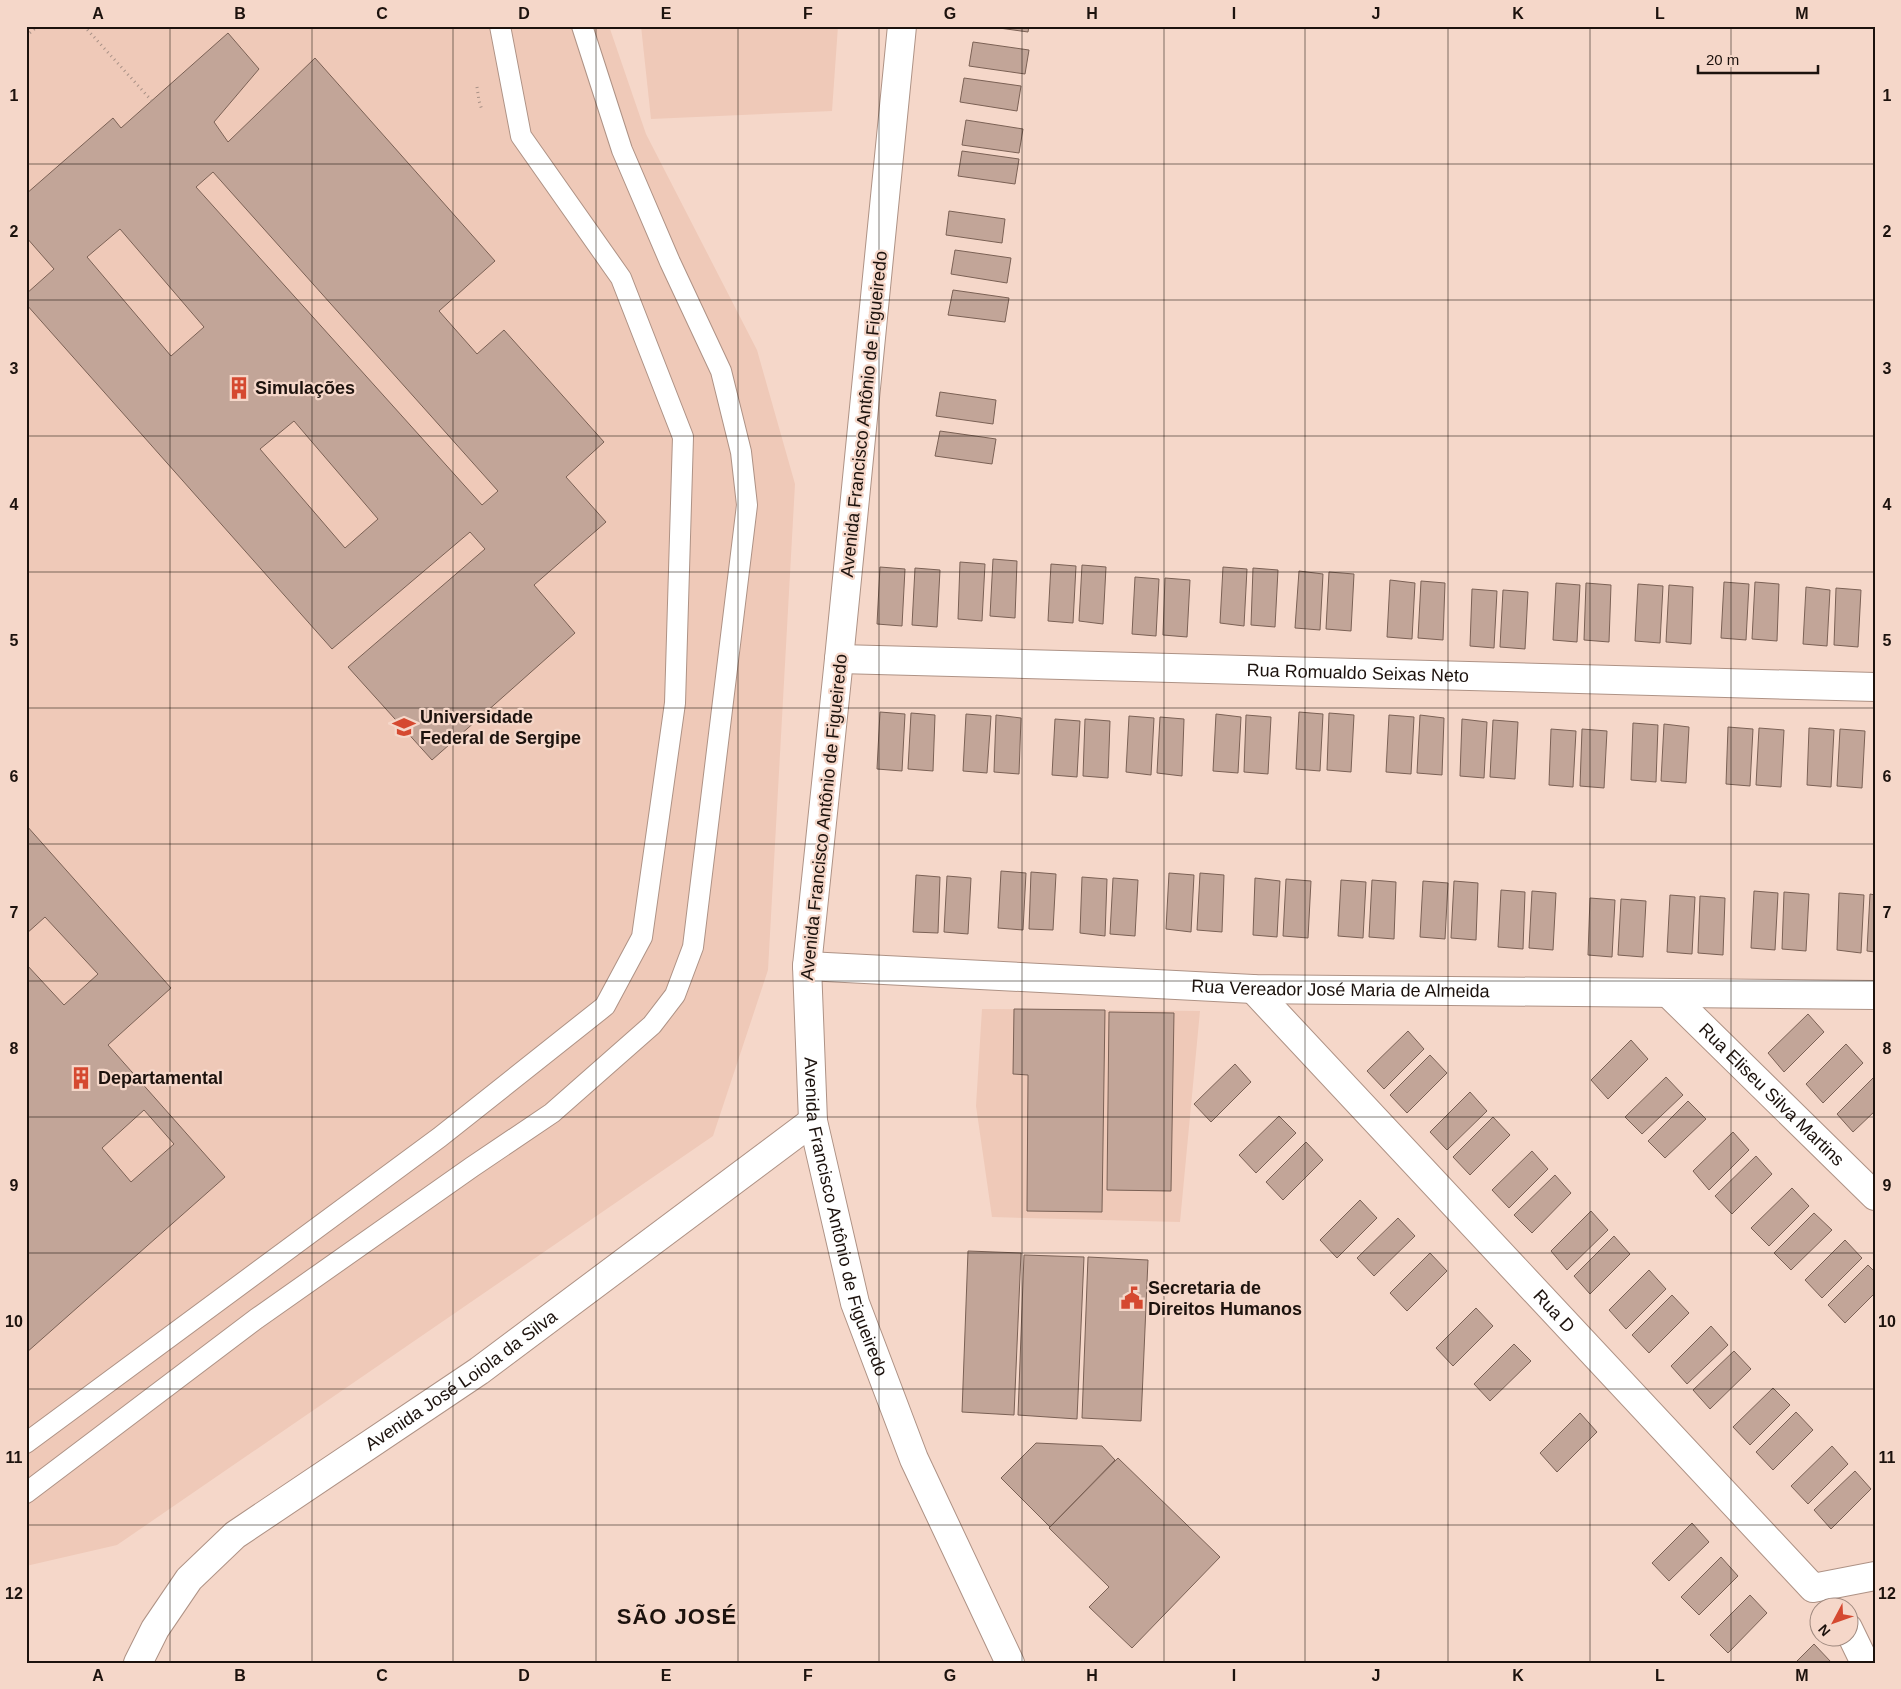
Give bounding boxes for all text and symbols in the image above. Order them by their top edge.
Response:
text: A [92,5,104,22]
text: B [234,5,246,22]
text: C [376,5,388,22]
text: D [518,5,530,22]
text: E [661,5,672,22]
text: F [803,5,813,22]
text: G [944,5,956,22]
text: H [1086,5,1098,22]
text: I [1232,5,1236,22]
text: J [1372,5,1380,22]
text: K [1512,5,1524,22]
text: L [1655,5,1665,22]
text: M [1795,5,1809,22]
scale bar [1698,42,1818,74]
text: 20 m [1706,51,1739,68]
text: 1 [10,87,19,104]
text: 1 [1883,87,1892,104]
text: 2 [10,223,19,240]
text: 2 [1883,223,1892,240]
street label: Avenida Francisco Antônio de Figueiredo [837,250,891,578]
text: 3 [10,360,19,377]
text: 3 [1883,360,1892,377]
building icon: Simulações [226,375,252,401]
place label: Simulações [255,378,355,398]
text: 4 [10,496,19,513]
text: 4 [1883,496,1892,513]
text: 5 [10,632,19,649]
text: 5 [1883,632,1892,649]
street label: Avenida Francisco Antônio de Figueiredo [797,653,851,981]
street label: Rua Romualdo Seixas Neto [1246,660,1469,686]
place label: Universidade Federal de Sergipe [420,707,581,748]
school or university icon: Universidade Federal de Sergipe [391,714,417,740]
text: 6 [10,768,19,785]
text: 6 [1883,768,1892,785]
text: 7 [10,904,19,921]
text: 7 [1883,904,1892,921]
street label: Rua Vereador José Maria de Almeida [1191,976,1491,1001]
street label: Rua Eliseu Silva Martins [1695,1019,1848,1170]
text: 8 [10,1040,19,1057]
text: 8 [1883,1040,1892,1057]
street label: Avenida Francisco Antônio de Figueiredo [801,1057,892,1379]
building icon: Departamental [68,1065,94,1091]
place label: Departamental [98,1068,223,1088]
text: 9 [10,1177,19,1194]
text: 9 [1883,1177,1892,1194]
place label: Secretaria de Direitos Humanos [1148,1278,1302,1319]
public building icon: Secretaria de Direitos Humanos [1119,1285,1145,1311]
street label: Rua D [1529,1286,1579,1337]
street label: Avenida José Loiola da Silva [361,1306,562,1455]
text: 10 [5,1313,23,1330]
text: 10 [1878,1313,1896,1330]
text: 11 [6,1449,23,1466]
text: 11 [1879,1449,1896,1466]
text: 12 [5,1585,23,1602]
text: 12 [1878,1585,1896,1602]
north arrow [1808,1596,1858,1646]
district label: SÃO JOSÉ [617,1604,737,1629]
text: N [1815,1621,1834,1640]
text: A [92,1667,104,1684]
text: B [234,1667,246,1684]
text: C [376,1667,388,1684]
text: D [518,1667,530,1684]
text: E [661,1667,672,1684]
text: F [803,1667,813,1684]
text: G [944,1667,956,1684]
text: H [1086,1667,1098,1684]
text: I [1232,1667,1236,1684]
text: J [1372,1667,1380,1684]
text: K [1512,1667,1524,1684]
text: L [1655,1667,1665,1684]
text: M [1795,1667,1809,1684]

